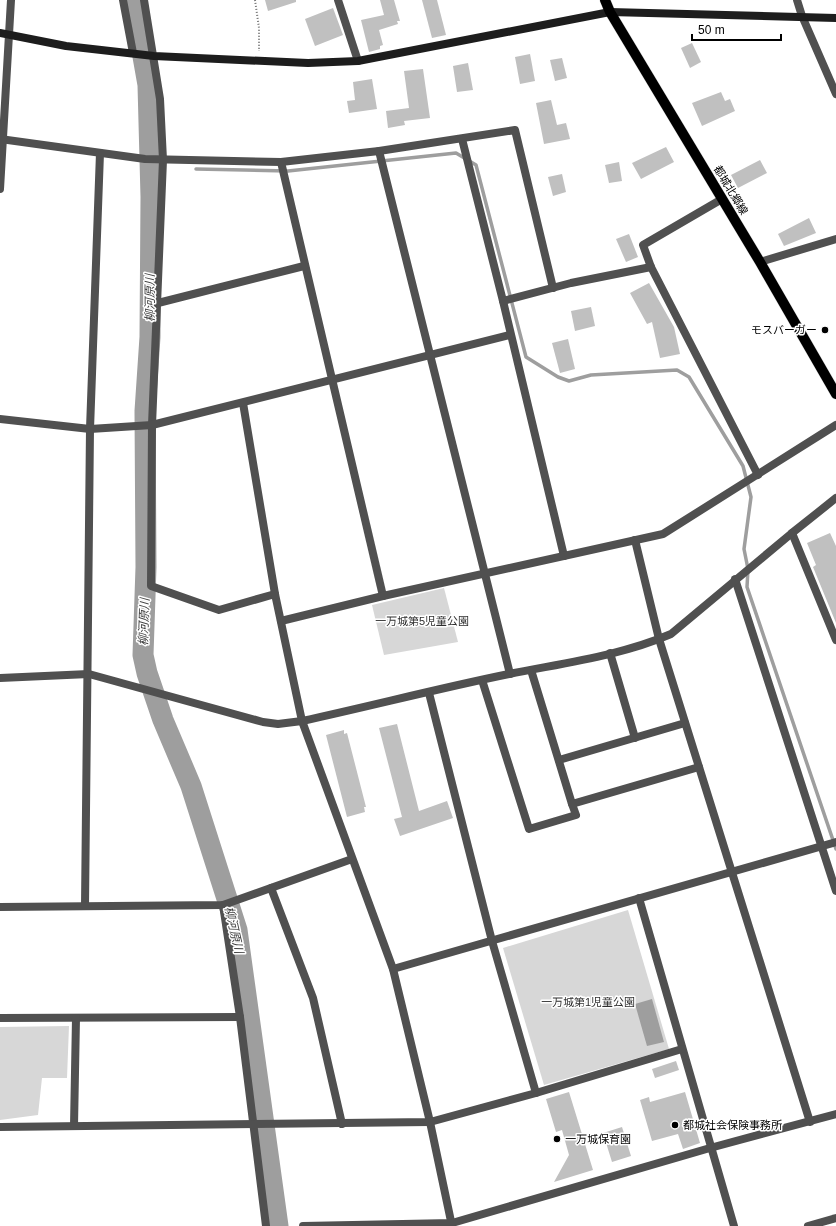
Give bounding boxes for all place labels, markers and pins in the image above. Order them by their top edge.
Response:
place label: モスバーガー [751,324,817,336]
marker: モスバーガー [820,325,830,335]
place label: 都城社会保険事務所 [683,1119,783,1131]
marker: 都城社会保険事務所 [670,1120,680,1130]
place label: 一万城保育園 [565,1133,631,1145]
marker: 一万城保育園 [552,1134,562,1144]

